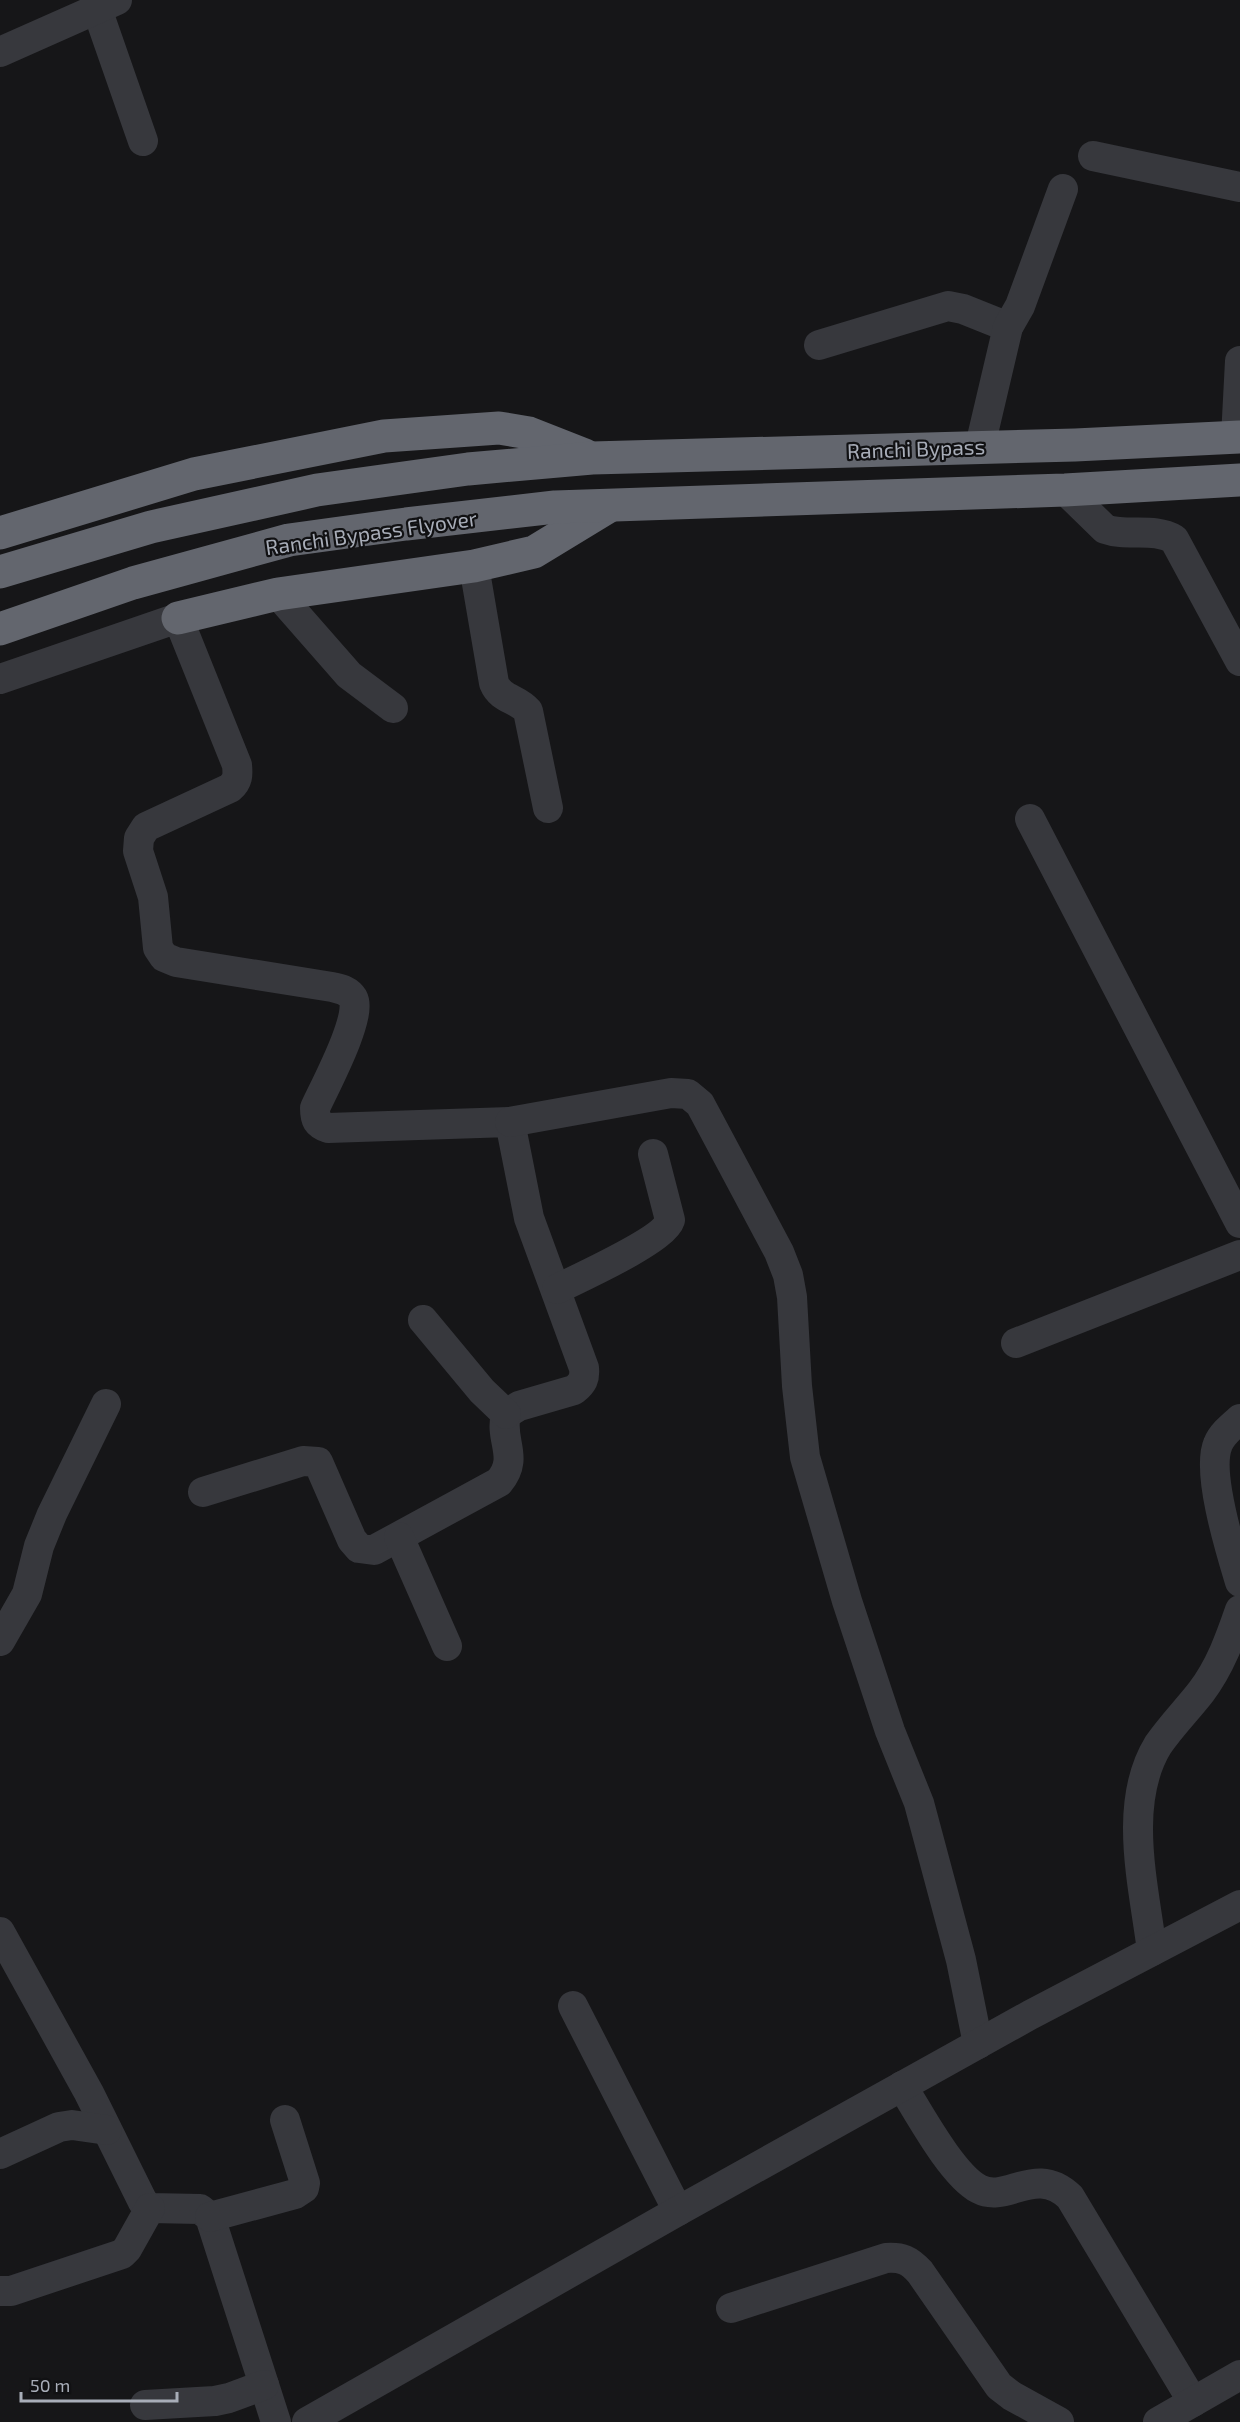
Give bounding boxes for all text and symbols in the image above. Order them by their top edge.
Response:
street label: Ranchi Bypass [846,433,986,463]
street label: Ranchi Bypass Flyover [264,505,479,559]
scale bar [21,2365,177,2403]
text: 50 m [30,2374,70,2396]

